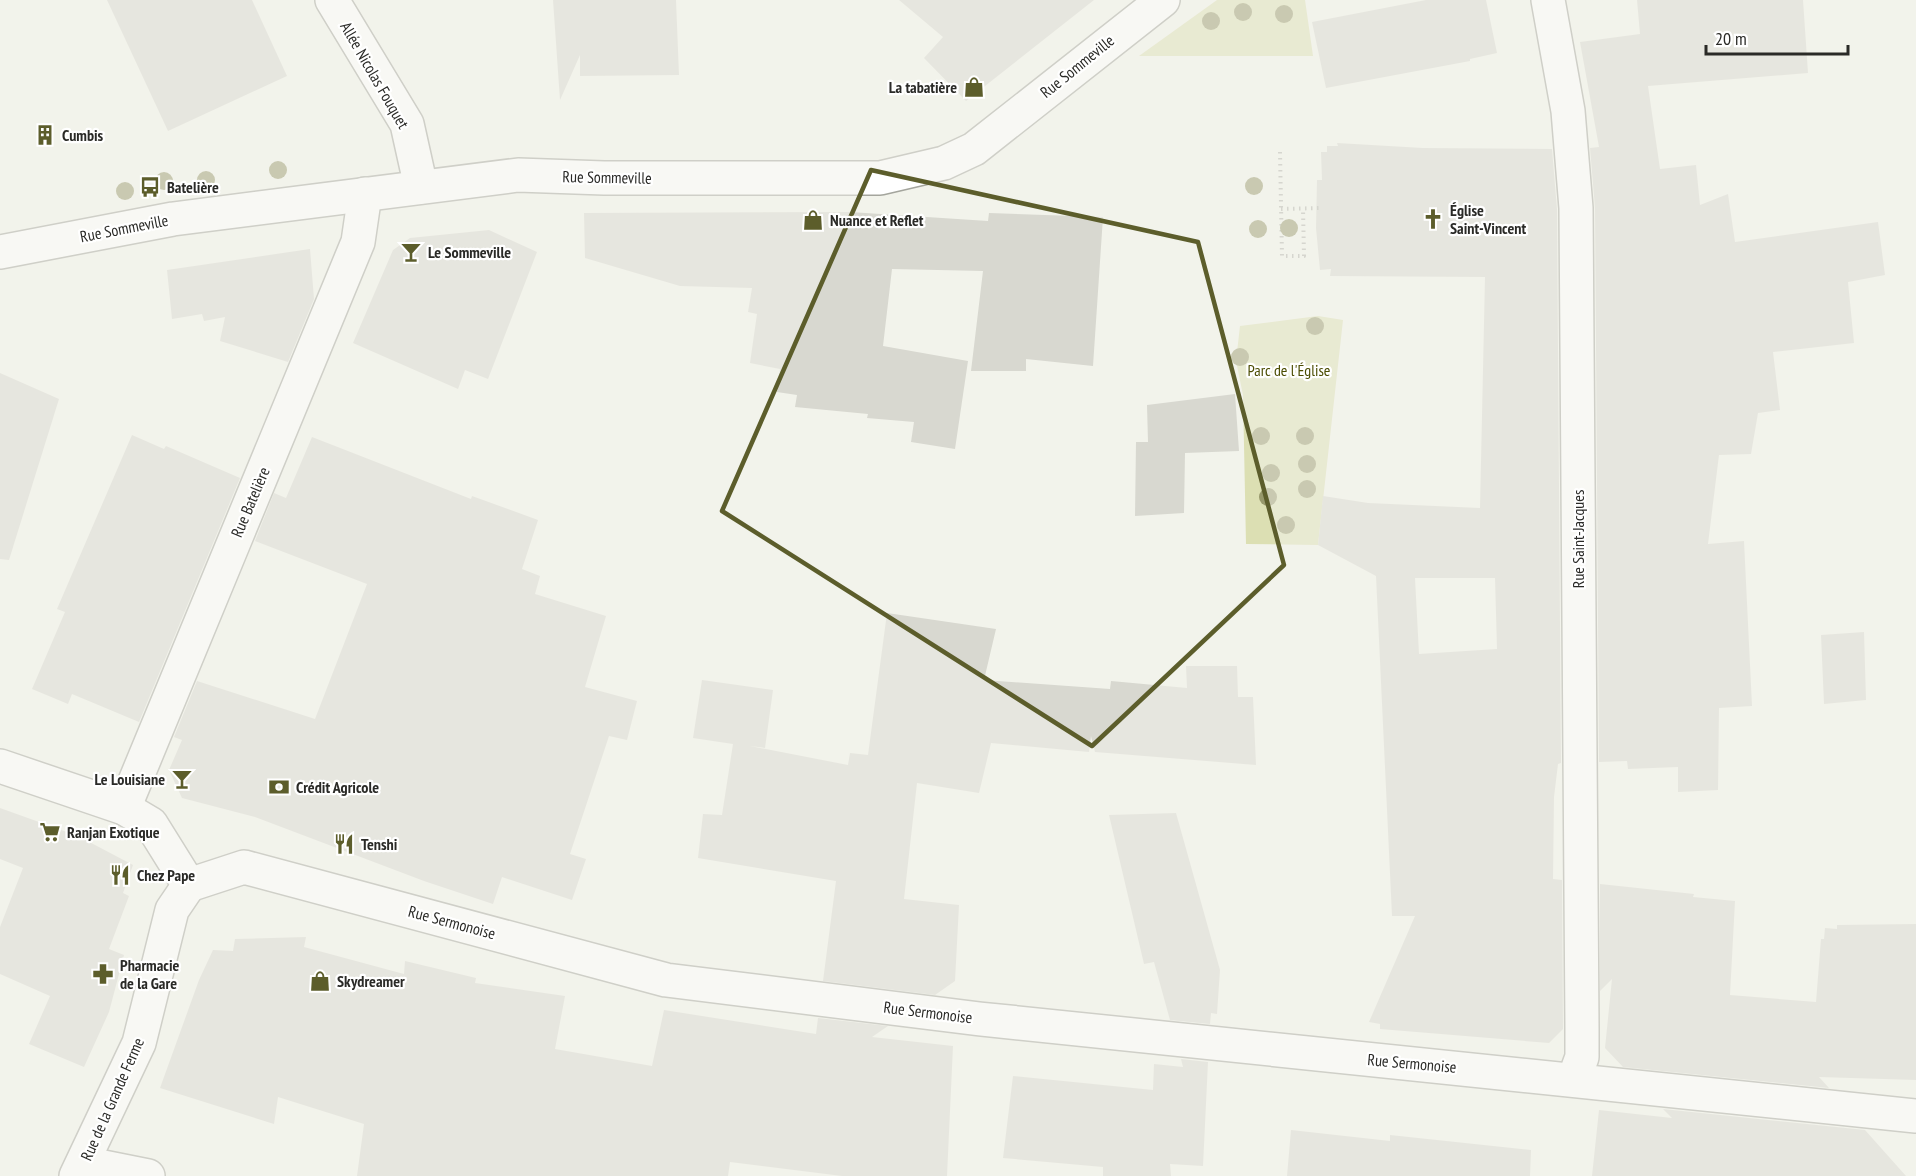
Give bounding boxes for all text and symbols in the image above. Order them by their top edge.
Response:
street label: Allée Nicolas Fouquet [336,18,414,133]
scale bar [1706,18,1848,56]
text: 20 m [1715,27,1747,50]
street label: Rue Sommeville [1036,30,1118,102]
shop icon: La tabatière [962,75,986,99]
place label: La tabatière [889,77,957,97]
building icon: Cumbis [33,123,57,147]
place label: Cumbis [62,125,104,145]
street label: Rue Sommeville [562,166,652,188]
bus stop icon: Batelière [138,175,162,199]
place label: Batelière [167,177,219,197]
place label: Église Saint-Vincent [1450,200,1527,238]
church icon: Église Saint-Vincent [1421,207,1445,231]
shop icon: Nuance et Reflet [801,208,825,232]
street label: Rue Sommeville [78,210,170,246]
place label: Nuance et Reflet [830,210,924,230]
bar icon: Le Sommeville [399,240,423,264]
place label: Le Sommeville [428,242,511,262]
park label: Parc de l'Église [1248,360,1330,380]
street label: Rue Batelière [226,464,274,540]
street label: Rue Saint-Jacques [1568,490,1588,588]
bar icon: Le Louisiane [170,767,194,791]
place label: Le Louisiane [94,769,165,789]
bank icon: Crédit Agricole [267,775,291,799]
place label: Crédit Agricole [296,777,379,797]
supermarket icon: Ranjan Exotique [38,820,62,844]
place label: Ranjan Exotique [67,822,160,842]
restaurant icon: Tenshi [332,832,356,856]
place label: Tenshi [361,834,398,854]
restaurant icon: Chez Pape [108,863,132,887]
place label: Chez Pape [137,865,195,885]
street label: Rue Sermonoise [406,901,498,943]
place label: Pharmacie de la Gare [120,955,180,993]
pharmacy icon: Pharmacie de la Gare [91,962,115,986]
shop icon: Skydreamer [308,969,332,993]
place label: Skydreamer [337,971,405,991]
street label: Rue Sermonoise [883,997,973,1027]
street label: Rue de la Grande Ferme [76,1034,148,1164]
street label: Rue Sermonoise [1367,1049,1457,1077]

